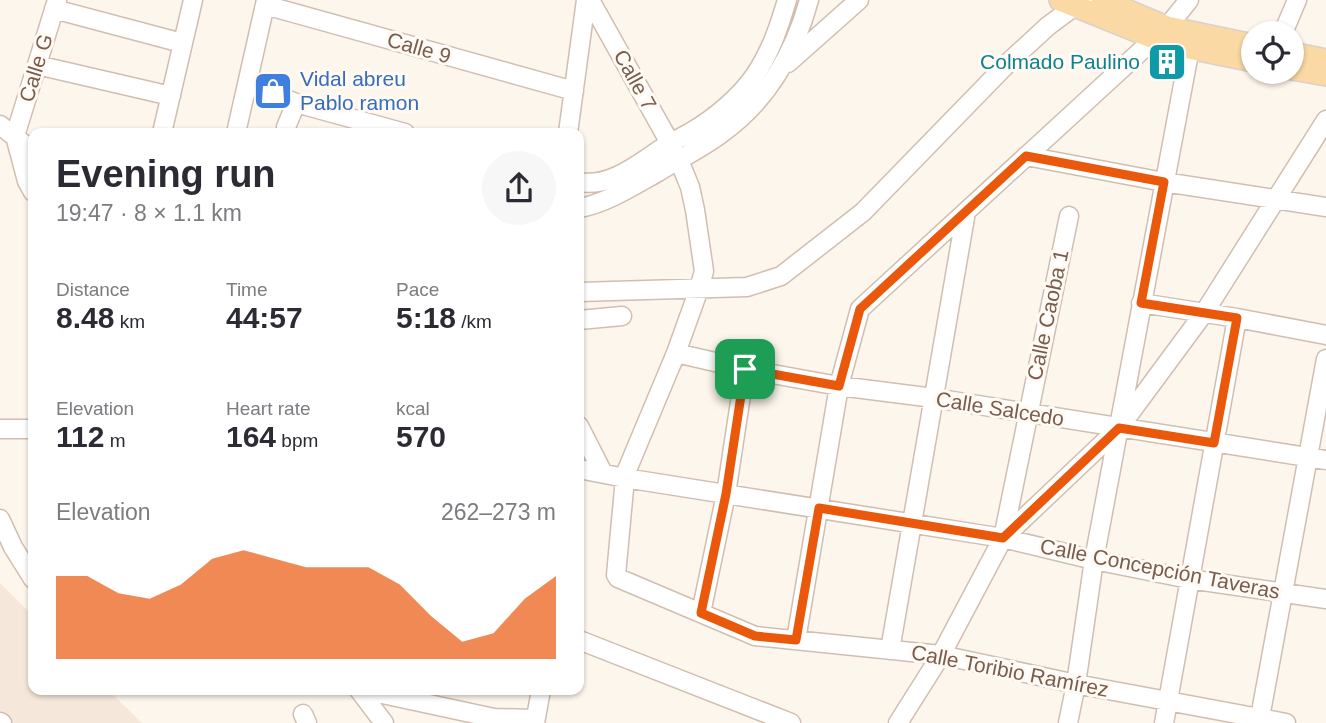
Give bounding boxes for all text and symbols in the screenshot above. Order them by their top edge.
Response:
map controls [1241,21,1304,84]
button: locate [1241,21,1304,84]
street label: Calle 9 [385,27,454,68]
street label: Calle G [14,31,57,105]
building icon: Colmado Paulino [1146,41,1188,83]
street label: Calle 7 [610,46,661,114]
place label: Colmado Paulino [980,50,1140,73]
place label: Vidal abreu Pablo ramon [300,67,419,114]
shop icon: Vidal abreu Pablo ramon [252,70,294,112]
button: share [482,151,556,225]
text: Evening run [56,153,276,195]
text: 19:47 · 8 × 1.1 km [56,200,242,226]
street label: Calle Caoba 1 [1022,247,1073,382]
text: Distance [56,279,130,300]
text: Time [226,279,268,300]
text: Pace [396,279,439,300]
text: 8.48 [56,301,114,334]
text: 44:57 [226,301,303,334]
text: 5:18 [396,301,456,334]
text: km [114,311,145,332]
text: /km [456,311,492,332]
pin [715,339,775,399]
icon: arrive [726,350,764,388]
street label: Calle Salcedo [934,387,1066,430]
text: Elevation [56,398,134,419]
text: Heart rate [226,398,310,419]
text: kcal [396,398,430,419]
text: 112 [56,420,104,453]
text: 164 [226,420,276,453]
text: 570 [396,420,446,453]
text: m [104,430,126,451]
text: bpm [276,430,318,451]
text: Elevation [56,499,151,525]
text: 262–273 m [441,499,556,525]
street label: Calle Concepción Taveras [1038,534,1282,603]
street label: Calle Toribio Ramírez [910,640,1111,701]

